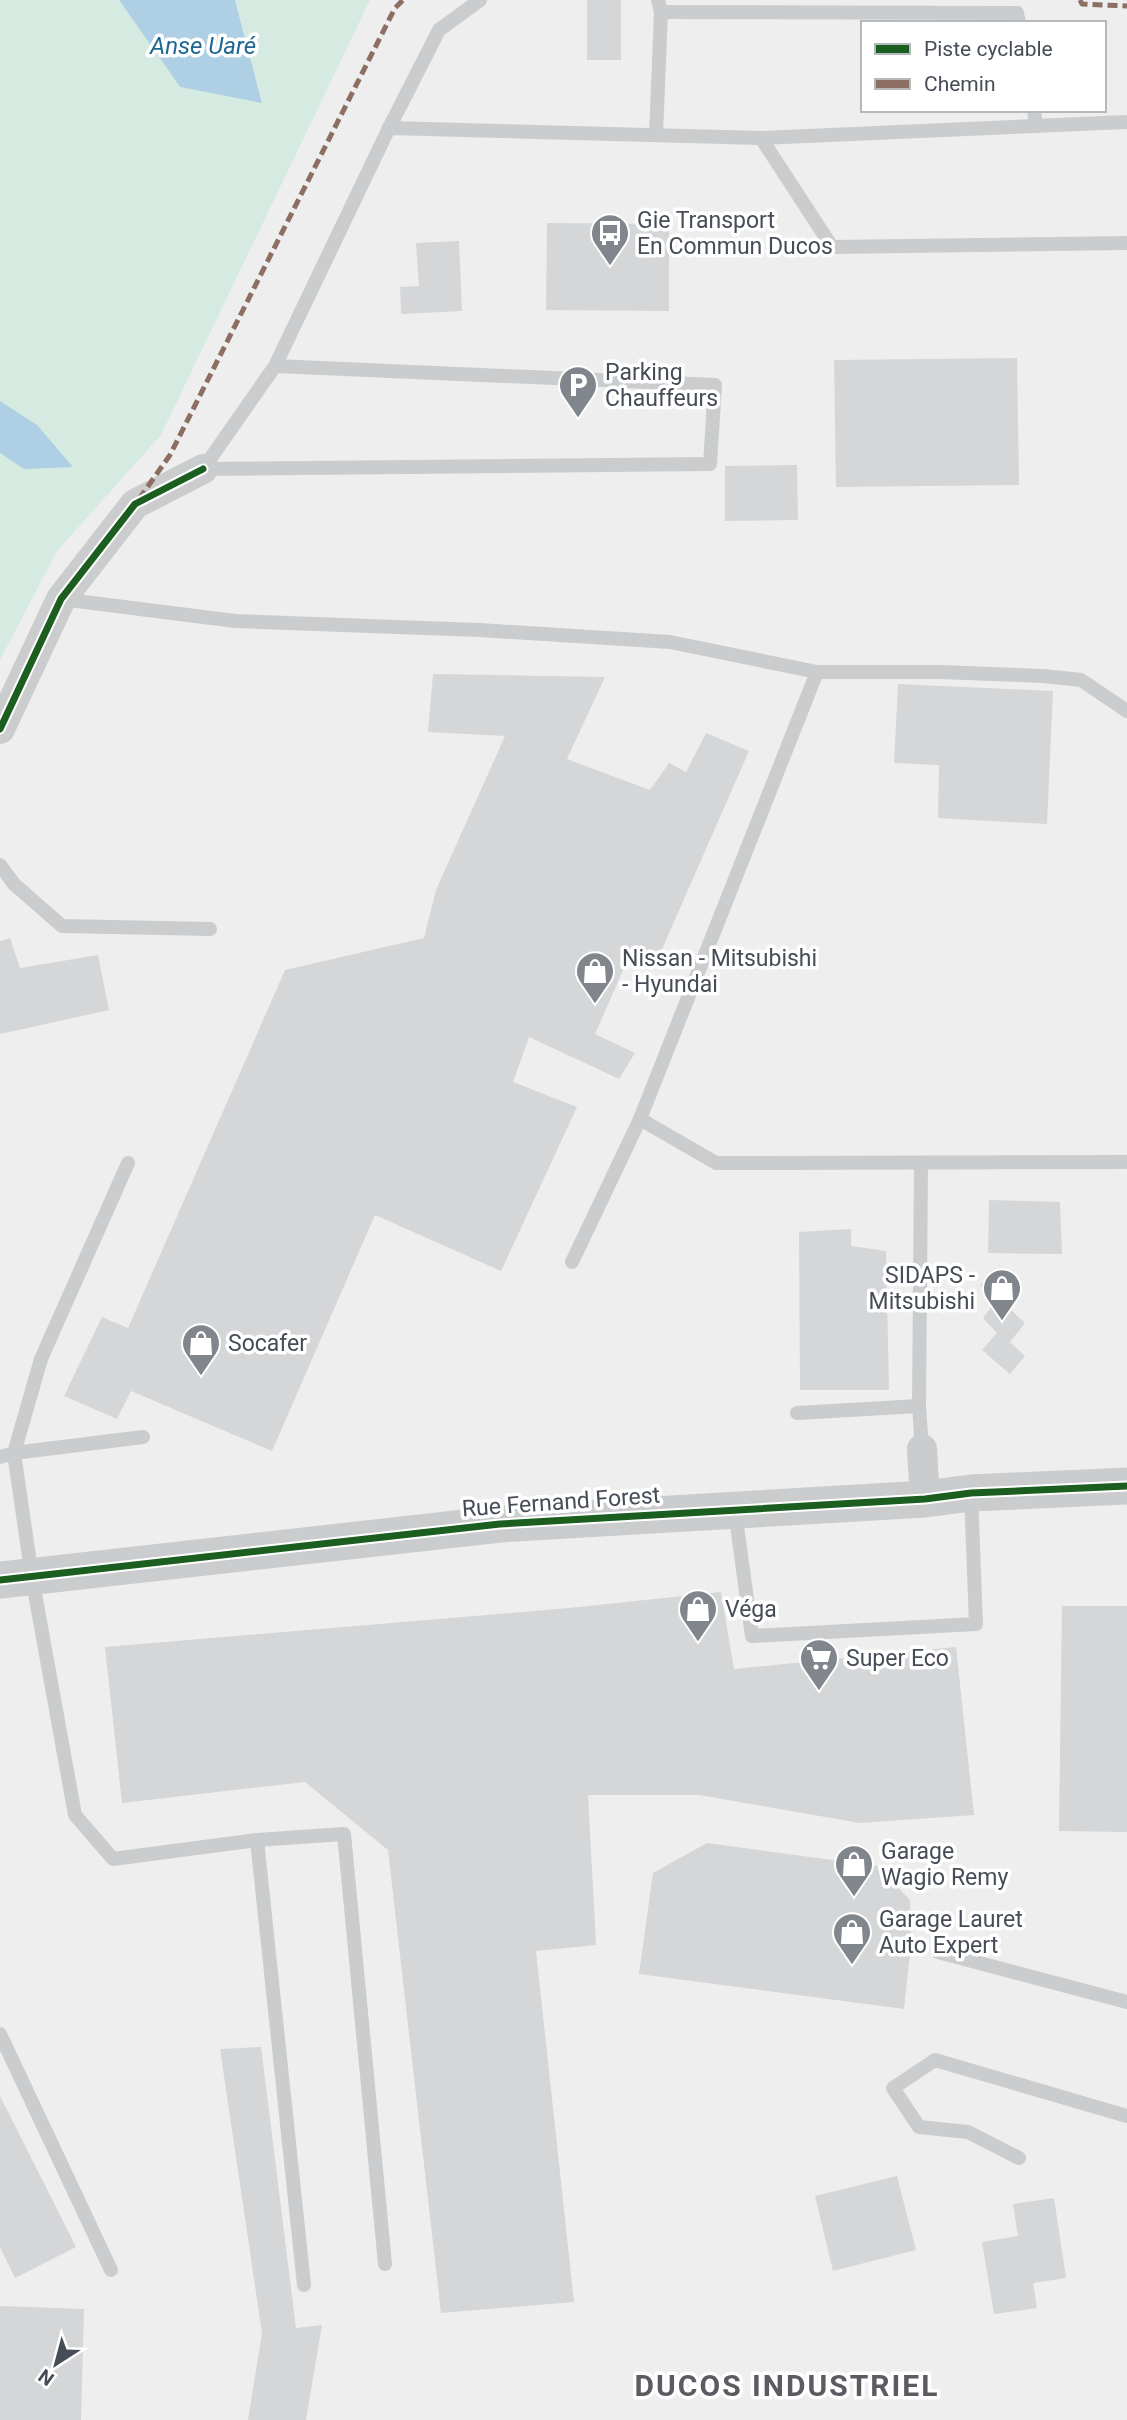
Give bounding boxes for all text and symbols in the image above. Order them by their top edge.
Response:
legend [861,21,1106,112]
water label: Anse Uaré [149,32,256,60]
text: Piste cyclable [924,37,1053,61]
text: Chemin [924,72,996,96]
place label: Gie Transport En Commun Ducos [637,207,833,260]
bus stop icon: Gie Transport En Commun Ducos [589,212,631,267]
place label: Parking Chauffeurs [605,359,718,412]
parking icon: Parking Chauffeurs [557,364,599,419]
place label: Nissan - Mitsubishi - Hyundai [622,945,817,998]
shop icon: Nissan - Mitsubishi - Hyundai [574,950,616,1005]
place label: SIDAPS - Mitsubishi [869,1262,975,1315]
shop icon: SIDAPS - Mitsubishi [981,1267,1023,1322]
shop icon: Socafer [180,1322,222,1377]
place label: Socafer [228,1330,307,1357]
street label: Rue Fernand Forest [461,1482,661,1522]
shop icon: Véga [677,1588,719,1643]
place label: Véga [725,1596,777,1623]
supermarket icon: Super Eco [798,1637,840,1692]
place label: Super Eco [846,1645,949,1672]
place label: Garage Wagio Remy [881,1838,1008,1891]
shop icon: Garage Wagio Remy [833,1843,875,1898]
place label: Garage Lauret Auto Expert [879,1906,1023,1959]
shop icon: Garage Lauret Auto Expert [831,1911,873,1966]
north arrow [21,2329,91,2399]
text: N [34,2364,58,2391]
district label: DUCOS INDUSTRIEL [635,2368,939,2403]

